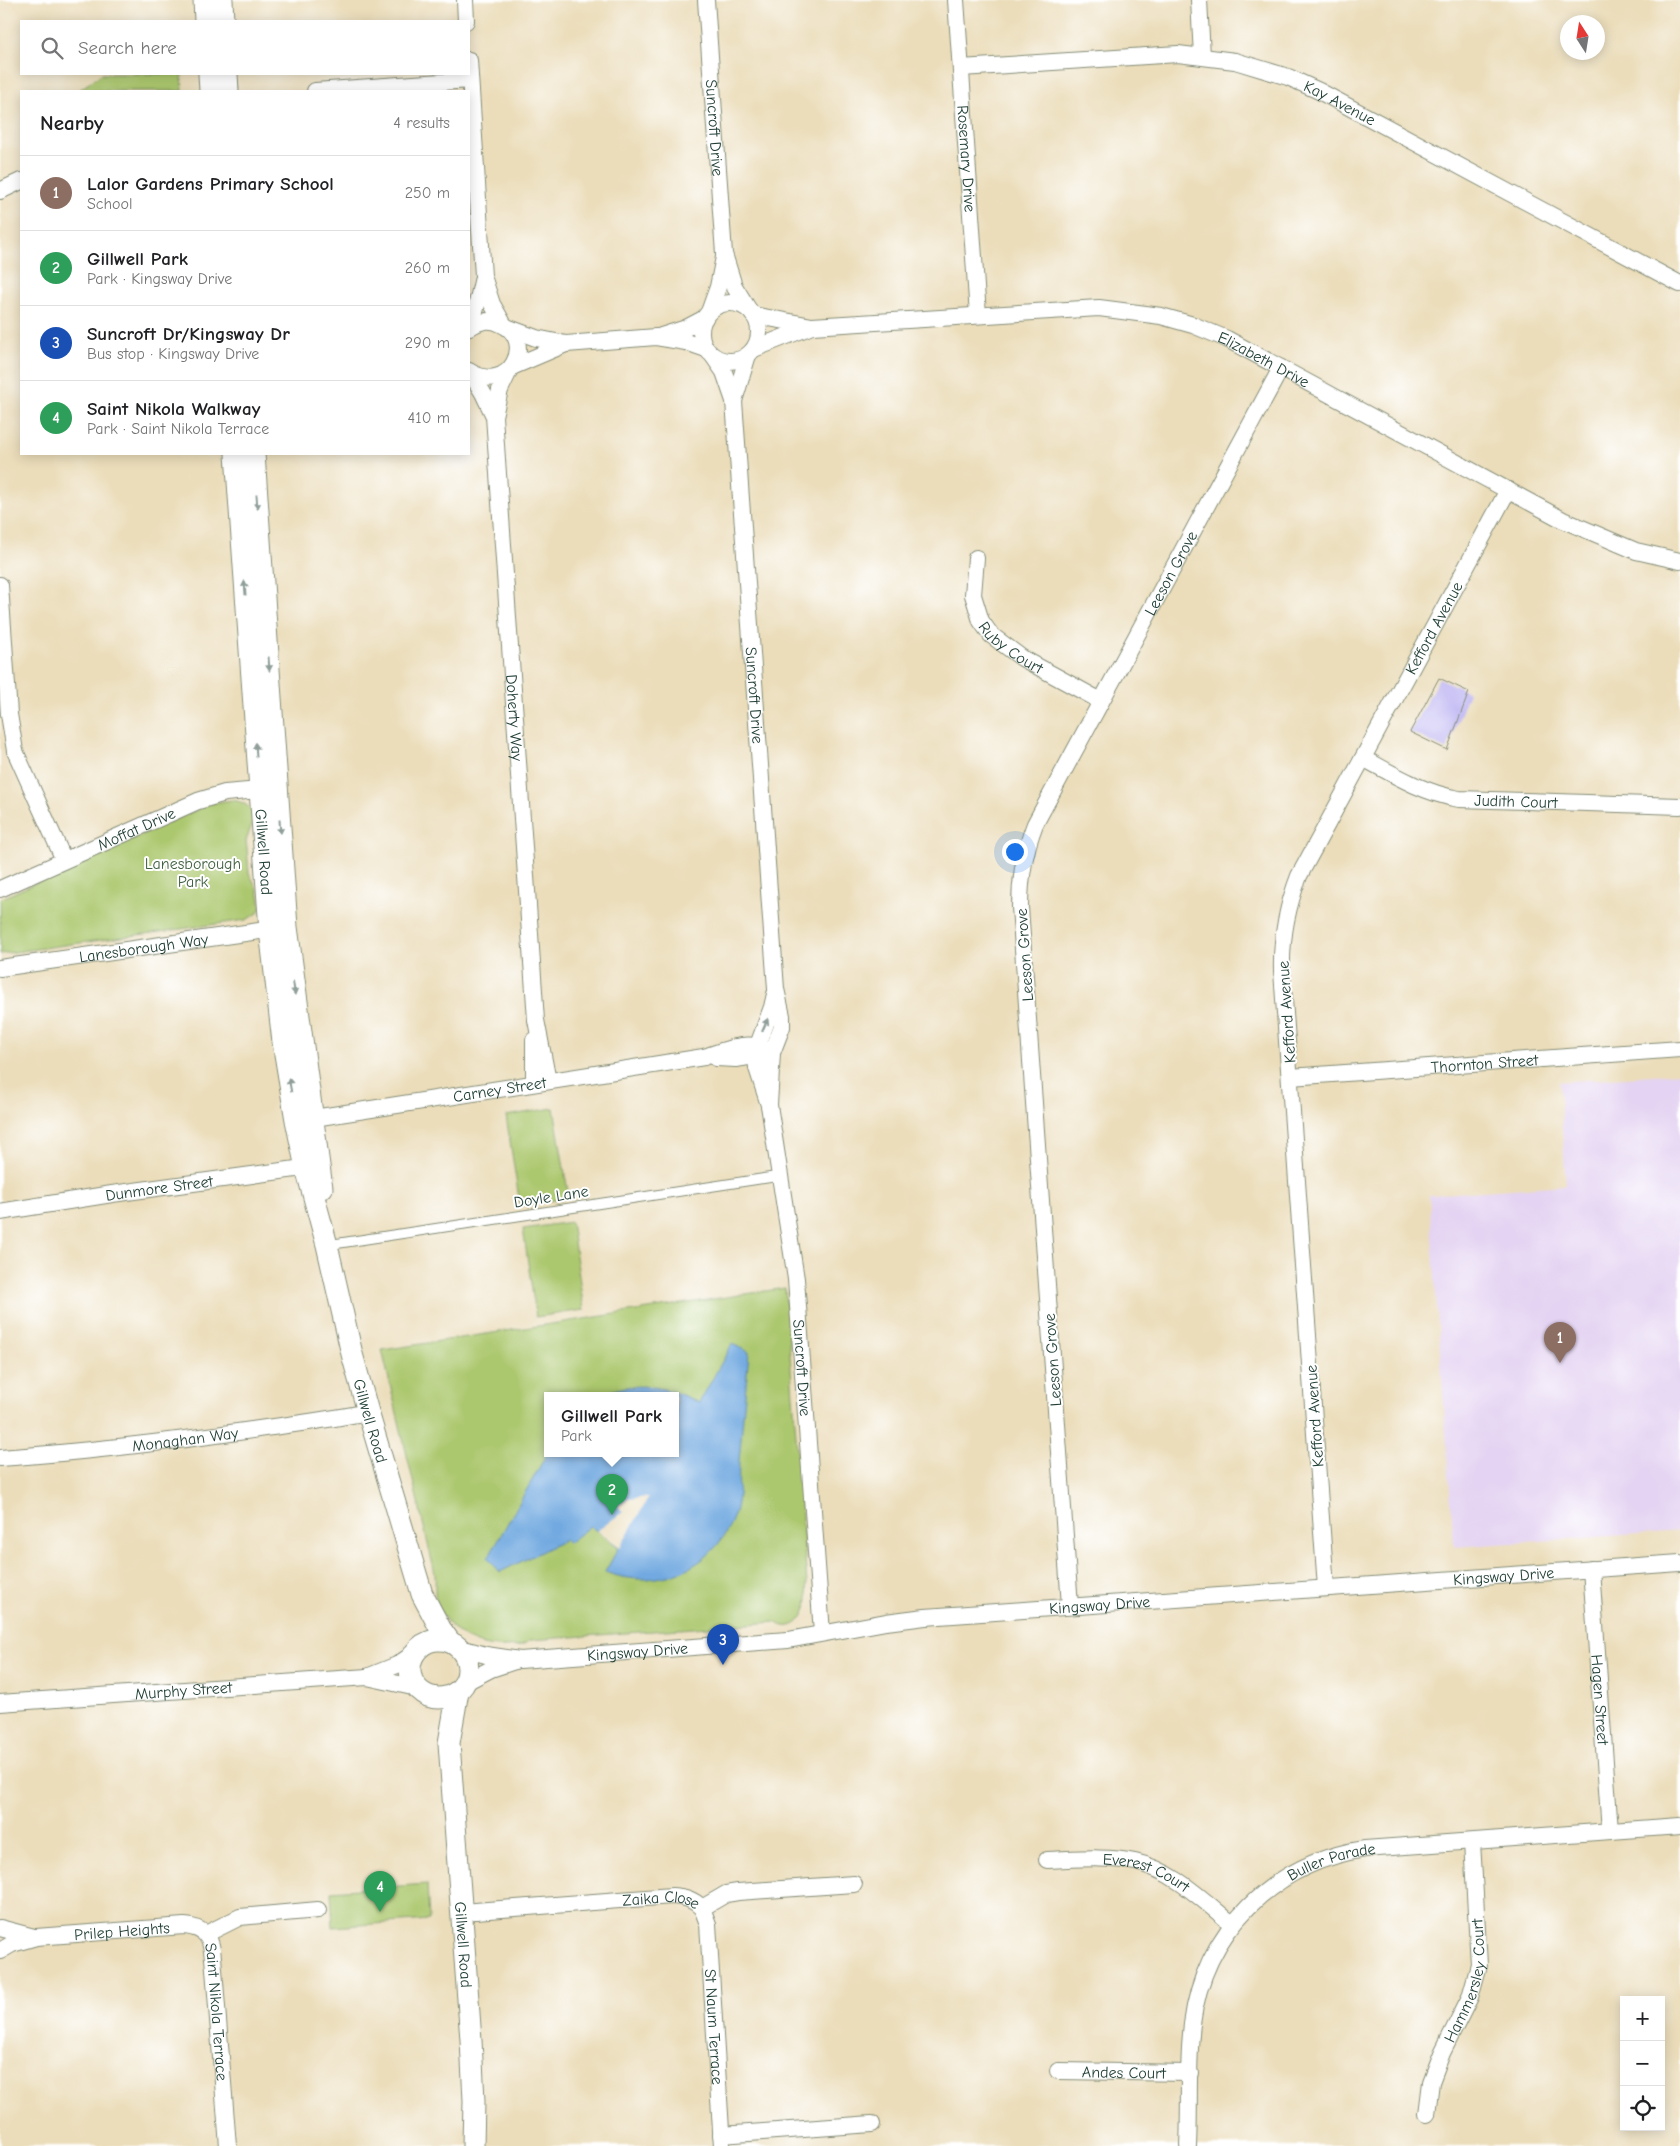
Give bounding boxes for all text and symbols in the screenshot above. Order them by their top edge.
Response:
north arrow [1560,15,1605,60]
search box [20,20,470,75]
icon: search [38,34,66,62]
text: Search here [78,37,177,59]
street label: Kay Avenue [1301,77,1378,130]
street label: Suncroft Drive [702,79,726,177]
street label: Rosemary Drive [953,105,979,213]
text: Nearby [40,111,104,135]
text: 4 results [393,114,450,132]
text: Lalor Gardens Primary School [87,173,334,195]
text: 1 [53,184,59,202]
text: 250 m [405,184,450,202]
text: School [87,195,133,213]
text: Gillwell Park [87,248,188,270]
text: 2 [52,259,60,277]
text: 260 m [405,259,450,277]
text: Park · Kingsway Drive [87,270,232,288]
text: Suncroft Dr/Kingsway Dr [87,323,290,345]
street label: Elizabeth Drive [1215,328,1312,392]
text: 3 [52,334,60,352]
text: 290 m [405,334,450,352]
text: Bus stop · Kingsway Drive [87,345,259,363]
text: Saint Nikola Walkway [87,398,260,420]
text: 4 [52,409,60,427]
text: 410 m [408,409,450,427]
text: Park · Saint Nikola Terrace [87,420,269,438]
one-way arrow [254,495,262,511]
street label: Leeson Grove [1141,528,1201,619]
one-way arrow [240,579,248,595]
street label: Kefford Avenue [1402,579,1467,678]
street label: Ruby Court [974,618,1046,678]
street label: Suncroft Drive [742,646,766,744]
one-way arrow [265,657,273,673]
street label: Doherty Way [502,674,526,762]
one-way arrow [252,742,260,758]
street label: Judith Court [1474,791,1559,812]
street label: Moffat Drive [95,804,178,855]
street label: Gillwell Road [251,808,275,896]
one-way arrow [277,819,285,835]
your location [1002,839,1028,865]
park label: Lanesborough Park [145,855,241,891]
street label: Leeson Grove [1013,908,1037,1002]
street label: Lanesborough Way [78,930,210,967]
street label: Kefford Avenue [1274,960,1300,1064]
one-way arrow [290,981,298,997]
one-way arrow [761,1018,769,1032]
street label: Thornton Street [1430,1051,1539,1077]
street label: Carney Street [452,1074,548,1106]
one-way arrow [286,1077,294,1093]
street label: Dunmore Street [104,1172,215,1205]
street label: Doyle Lane [513,1182,590,1212]
street label: Leeson Grove [1041,1313,1065,1407]
street label: Suncroft Drive [789,1319,814,1417]
pin: 1 [1544,1322,1576,1363]
street label: Kefford Avenue [1302,1364,1328,1468]
street label: Gillwell Road [349,1377,391,1465]
popup [544,1392,679,1457]
text: Gillwell Park [561,1405,662,1427]
street label: Monaghan Way [131,1424,240,1456]
text: Park [561,1427,592,1445]
pin: 2 [596,1474,628,1515]
street label: Kingsway Drive [1453,1564,1555,1589]
street label: Kingsway Drive [1049,1593,1151,1618]
pin: 3 [707,1624,739,1665]
street label: Kingsway Drive [586,1639,689,1665]
street label: Hagen Street [1587,1654,1612,1746]
street label: Murphy Street [134,1679,233,1703]
street label: Buller Parade [1284,1840,1376,1885]
street label: Everest Court [1102,1850,1193,1897]
pin: 4 [364,1871,396,1912]
street label: Zaika Close [622,1888,703,1913]
street label: Gillwell Road [451,1901,475,1989]
street label: Hammersley Court [1441,1918,1490,2046]
street label: Prilep Heights [73,1919,171,1944]
street label: Saint Nikola Terrace [201,1941,231,2081]
street label: St Naum Terrace [701,1968,726,2085]
map controls [1620,1996,1665,2131]
button: + [1620,1996,1665,2041]
button: − [1620,2041,1665,2086]
street label: Andes Court [1082,2063,1167,2083]
button: locate [1620,2086,1665,2131]

